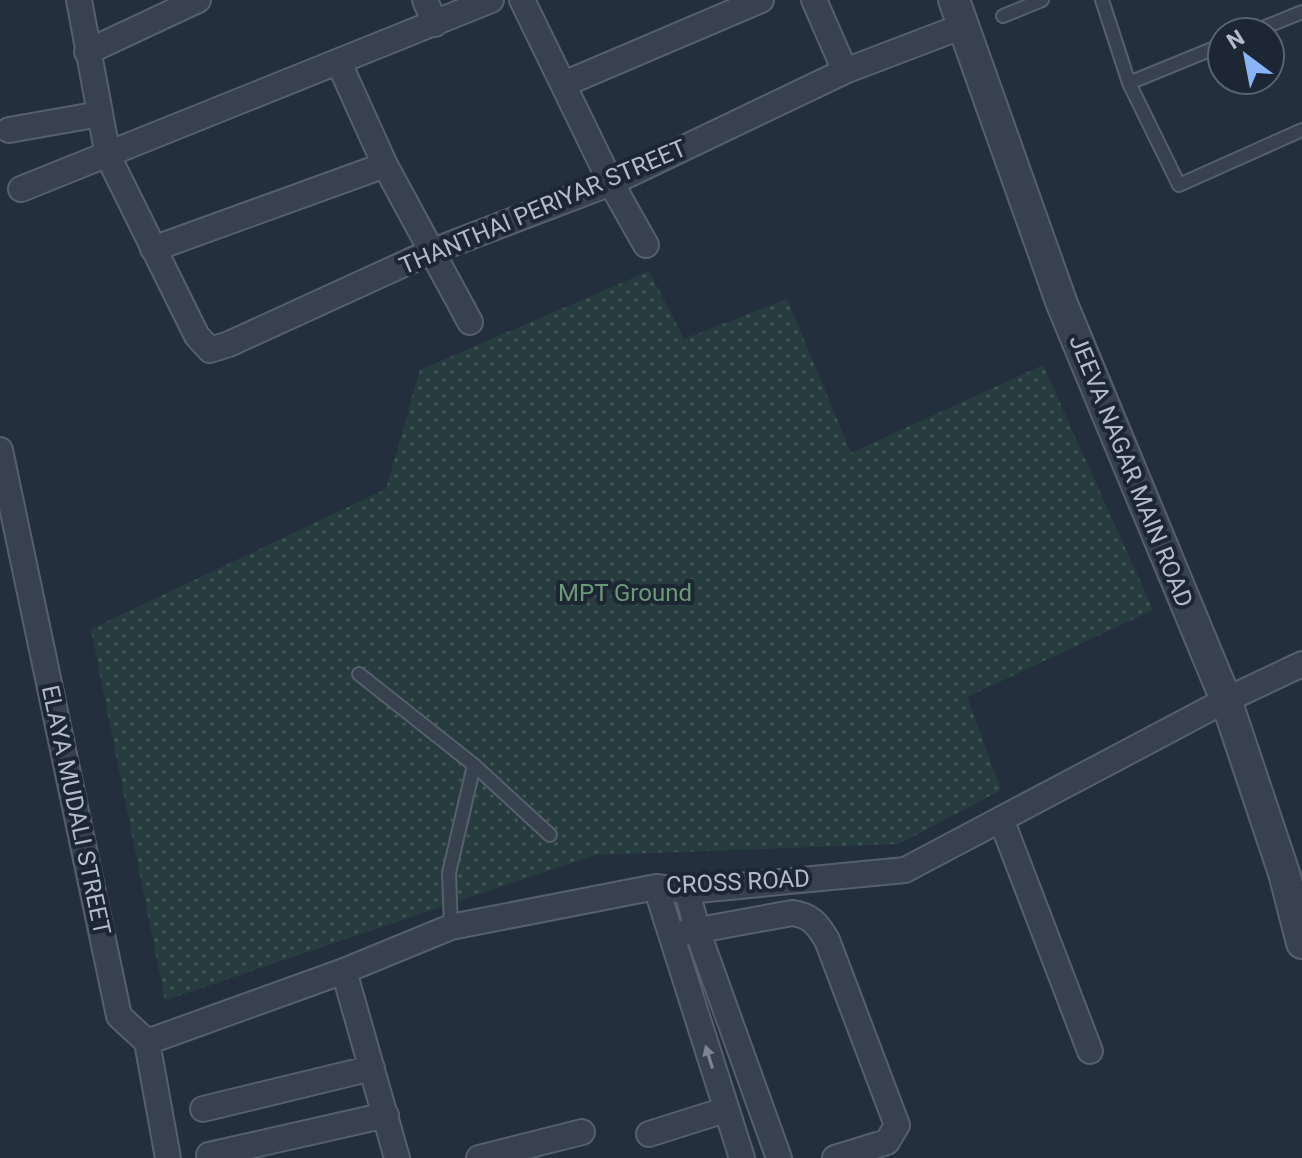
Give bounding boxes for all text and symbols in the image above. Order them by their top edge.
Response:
north arrow [1206,16,1286,96]
text: N [1222,25,1249,54]
street label: THANTHAI PERIYAR STREET [396,134,690,280]
street label: JEEVA NAGAR MAIN ROAD [1064,331,1198,611]
park label: MPT Ground [558,579,692,607]
street label: ELAYA MUDALI STREET [36,683,116,937]
street label: CROSS ROAD [665,864,811,900]
one-way arrow [702,1045,715,1069]

